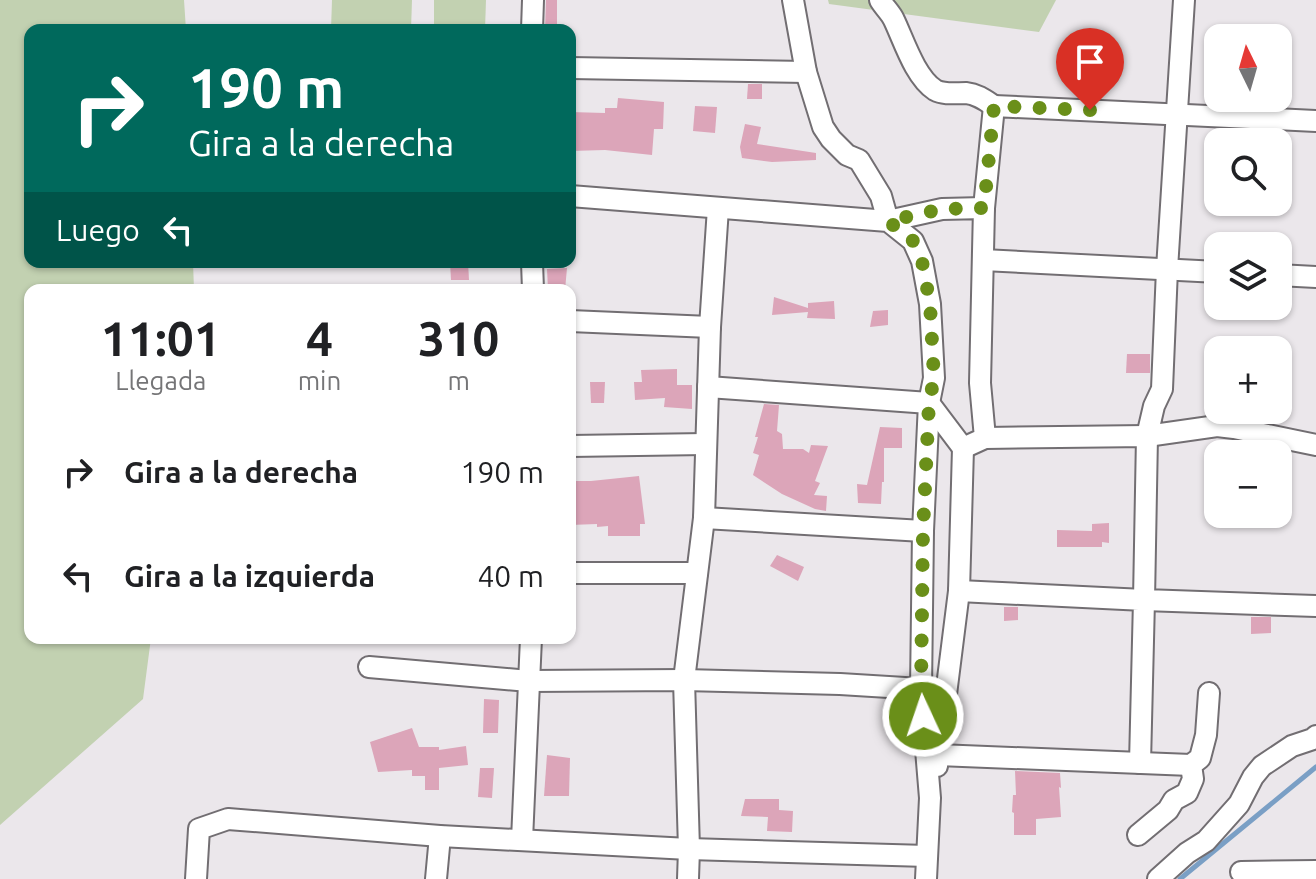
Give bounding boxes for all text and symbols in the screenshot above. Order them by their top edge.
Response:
north arrow [1204,24,1292,112]
map controls [1204,24,1292,528]
pin [1056,28,1124,110]
icon: arrive [1068,40,1112,84]
icon: right [56,56,160,160]
text: 190 m [188,56,344,119]
text: Gira a la derecha [188,122,454,163]
button: search [1204,128,1292,216]
icon: left [156,208,200,252]
text: Luego [56,213,140,247]
button: layers [1204,232,1292,320]
text: 11:01 [101,311,221,365]
text: 4 [306,311,333,365]
text: 310 [418,311,499,365]
button: + [1204,336,1292,424]
text: Llegada [115,366,206,395]
text: min [298,366,341,395]
text: m [447,366,470,395]
button: − [1204,440,1292,528]
icon: right [56,450,100,494]
text: Gira a la derecha [124,455,358,489]
text: 190 m [460,455,544,489]
icon: left [56,554,100,598]
text: Gira a la izquierda [124,559,375,593]
text: 40 m [477,559,544,593]
position arrow [881,674,965,758]

